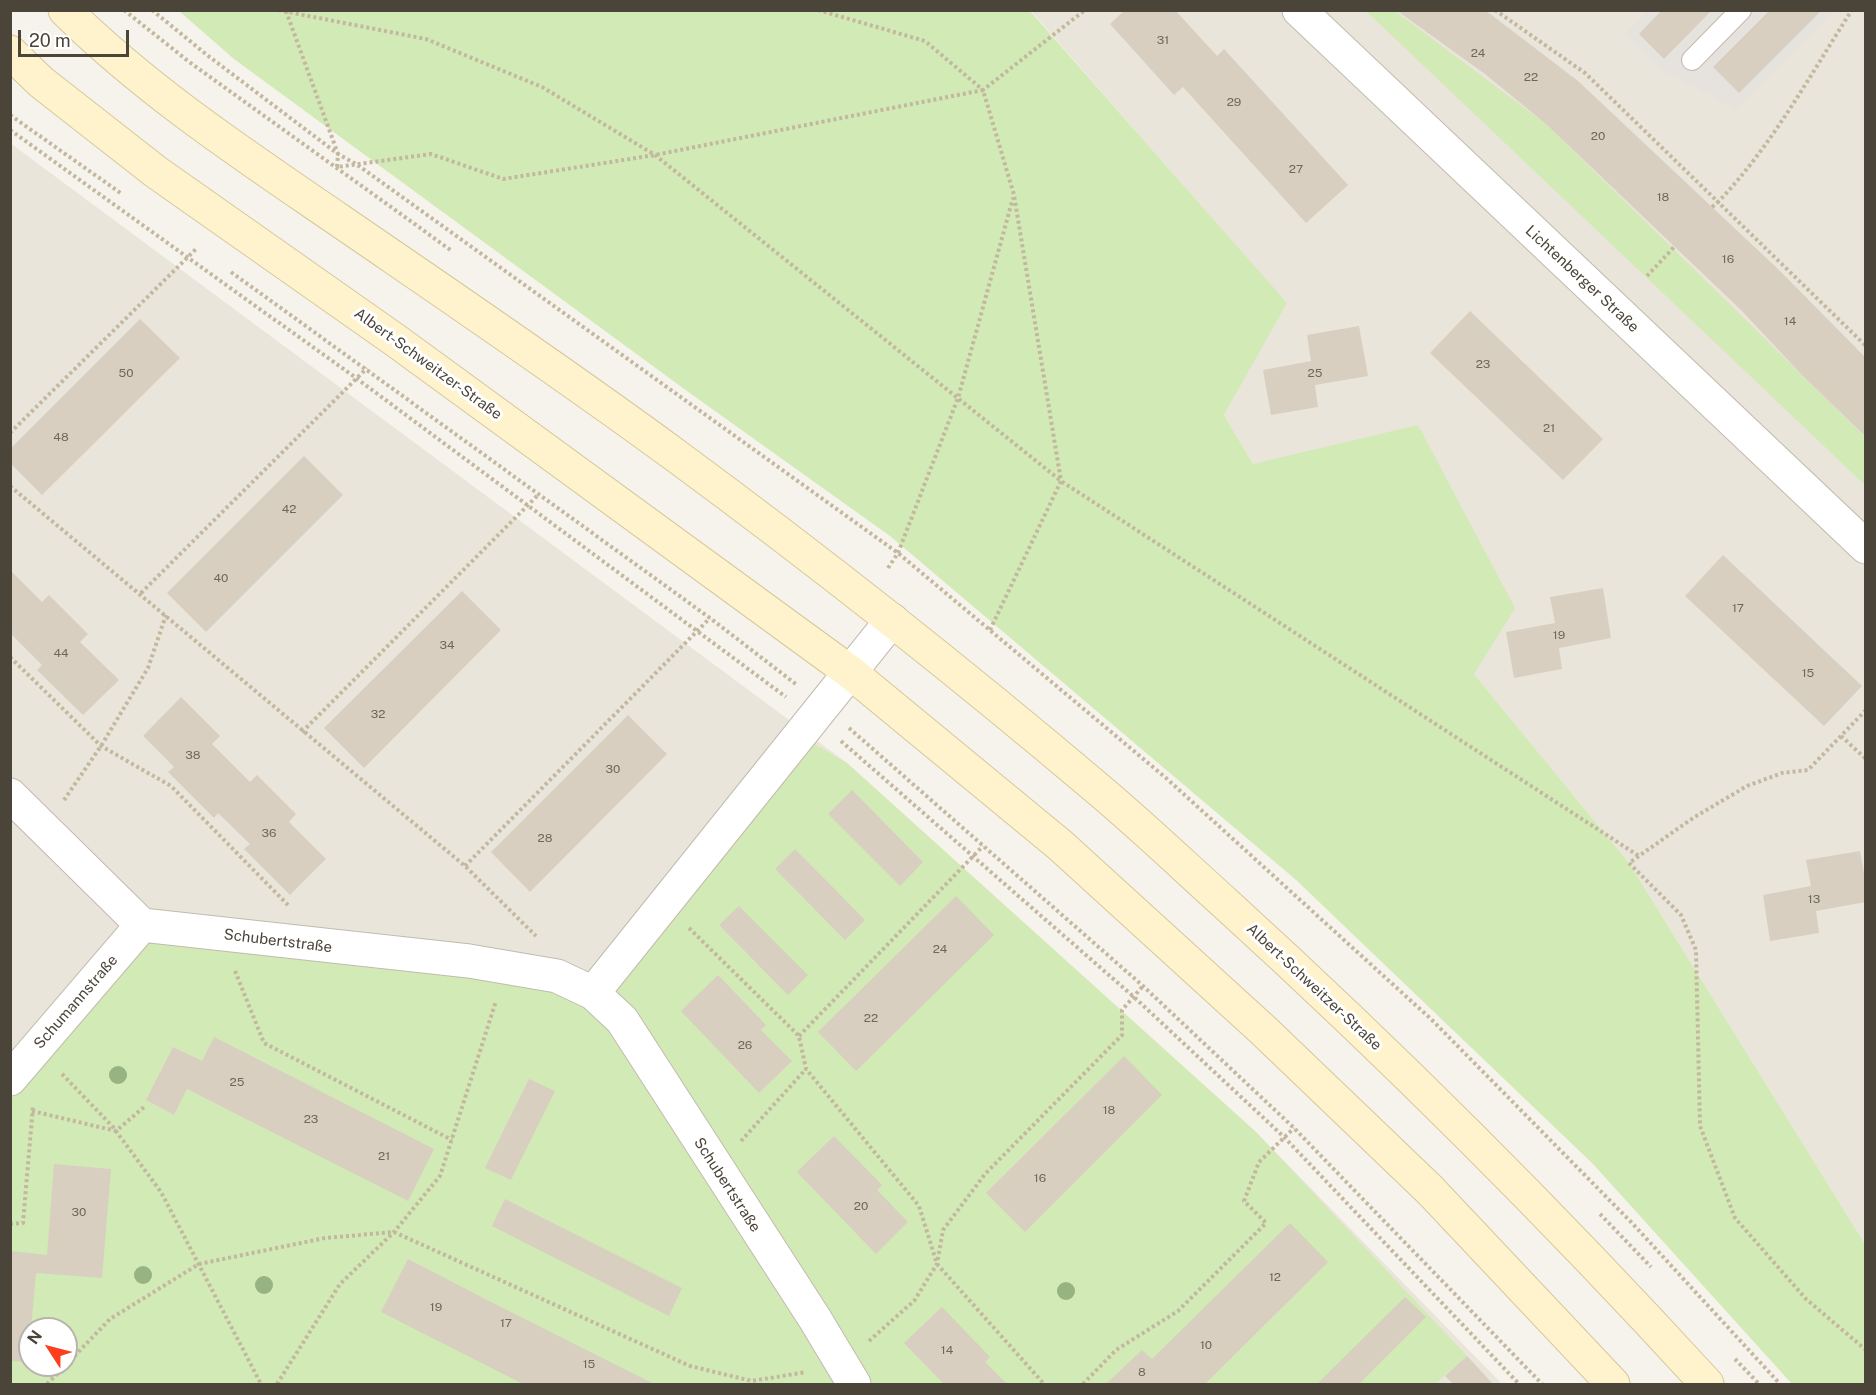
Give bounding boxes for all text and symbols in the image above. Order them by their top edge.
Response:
scale bar [21,18,132,56]
text: 20 m [29,30,71,51]
house number: 31 [1157,33,1169,47]
house number: 24 [1471,46,1485,60]
house number: 22 [1524,70,1538,84]
house number: 29 [1227,95,1241,109]
house number: 20 [1591,129,1605,143]
house number: 27 [1289,162,1303,176]
house number: 18 [1657,190,1669,204]
street label: Lichtenberger Straße [1522,222,1642,336]
house number: 16 [1722,252,1734,266]
street label: Albert-Schweitzer-Straße [351,304,505,424]
house number: 14 [1784,314,1796,328]
house number: 23 [1476,357,1490,371]
house number: 50 [118,366,134,380]
house number: 25 [1308,366,1322,380]
house number: 21 [1543,421,1555,435]
house number: 48 [53,430,69,444]
house number: 42 [282,502,296,516]
house number: 40 [214,571,228,585]
house number: 17 [1732,601,1744,615]
house number: 19 [1553,628,1565,642]
house number: 34 [439,638,455,652]
house number: 44 [53,646,69,660]
house number: 15 [1802,666,1814,680]
house number: 32 [371,707,385,721]
house number: 38 [185,748,201,762]
house number: 30 [606,762,620,776]
house number: 36 [262,826,276,840]
house number: 28 [538,831,552,845]
house number: 13 [1808,892,1820,906]
street label: Albert-Schweitzer-Straße [1243,920,1385,1054]
street label: Schubertstraße [223,925,333,957]
house number: 24 [933,942,947,956]
street label: Schumannstraße [30,951,122,1053]
house number: 22 [864,1011,878,1025]
house number: 26 [738,1038,752,1052]
house number: 25 [230,1075,244,1089]
house number: 18 [1103,1103,1115,1117]
house number: 23 [304,1112,318,1126]
street label: Schubertstraße [690,1134,764,1236]
house number: 21 [378,1149,390,1163]
house number: 16 [1034,1171,1046,1185]
house number: 20 [854,1199,868,1213]
house number: 30 [72,1205,86,1219]
house number: 12 [1269,1270,1281,1284]
house number: 19 [430,1300,442,1314]
house number: 17 [500,1316,512,1330]
north arrow [18,1317,78,1377]
text: N [23,1327,46,1348]
house number: 10 [1200,1338,1212,1352]
house number: 14 [941,1343,953,1357]
house number: 15 [583,1357,595,1371]
house number: 8 [1138,1365,1146,1379]

